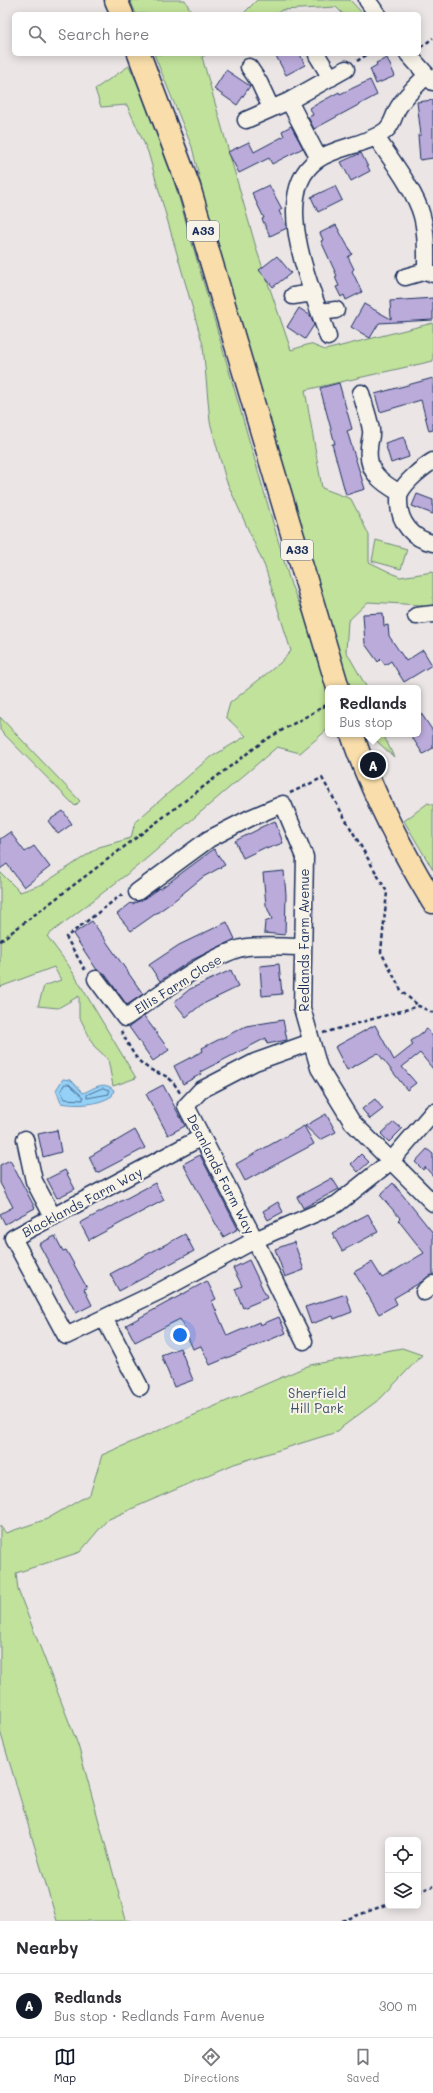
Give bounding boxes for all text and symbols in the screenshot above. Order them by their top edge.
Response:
search box [12,12,421,56]
icon: search [26,23,48,45]
text: Search here [58,24,149,44]
road number: A33 [187,221,219,241]
road number: A33 [281,540,313,560]
popup [325,685,421,737]
text: Redlands [339,693,407,713]
text: Bus stop [339,713,393,730]
pin: A [360,750,386,780]
street label: Redlands Farm Avenue [295,868,312,1012]
street label: Ellis Farm Close [131,950,224,1017]
street label: Deanlands Farm Way [184,1111,259,1237]
street label: Blacklands Farm Way [19,1163,145,1241]
your location [170,1325,190,1345]
park label: Sherfield Hill Park [288,1384,346,1416]
map controls [385,1837,421,1909]
button: locate [385,1837,421,1873]
button: layers [385,1873,421,1909]
text: Nearby [16,1936,78,1958]
text: Redlands [54,1987,122,2007]
text: A [24,1997,34,2014]
text: 300 m [379,1997,417,2014]
text: Bus stop · Redlands Farm Avenue [54,2007,265,2024]
tab: Map [54,2046,76,2085]
tab: Directions [183,2046,239,2085]
tab: Saved [347,2046,379,2085]

